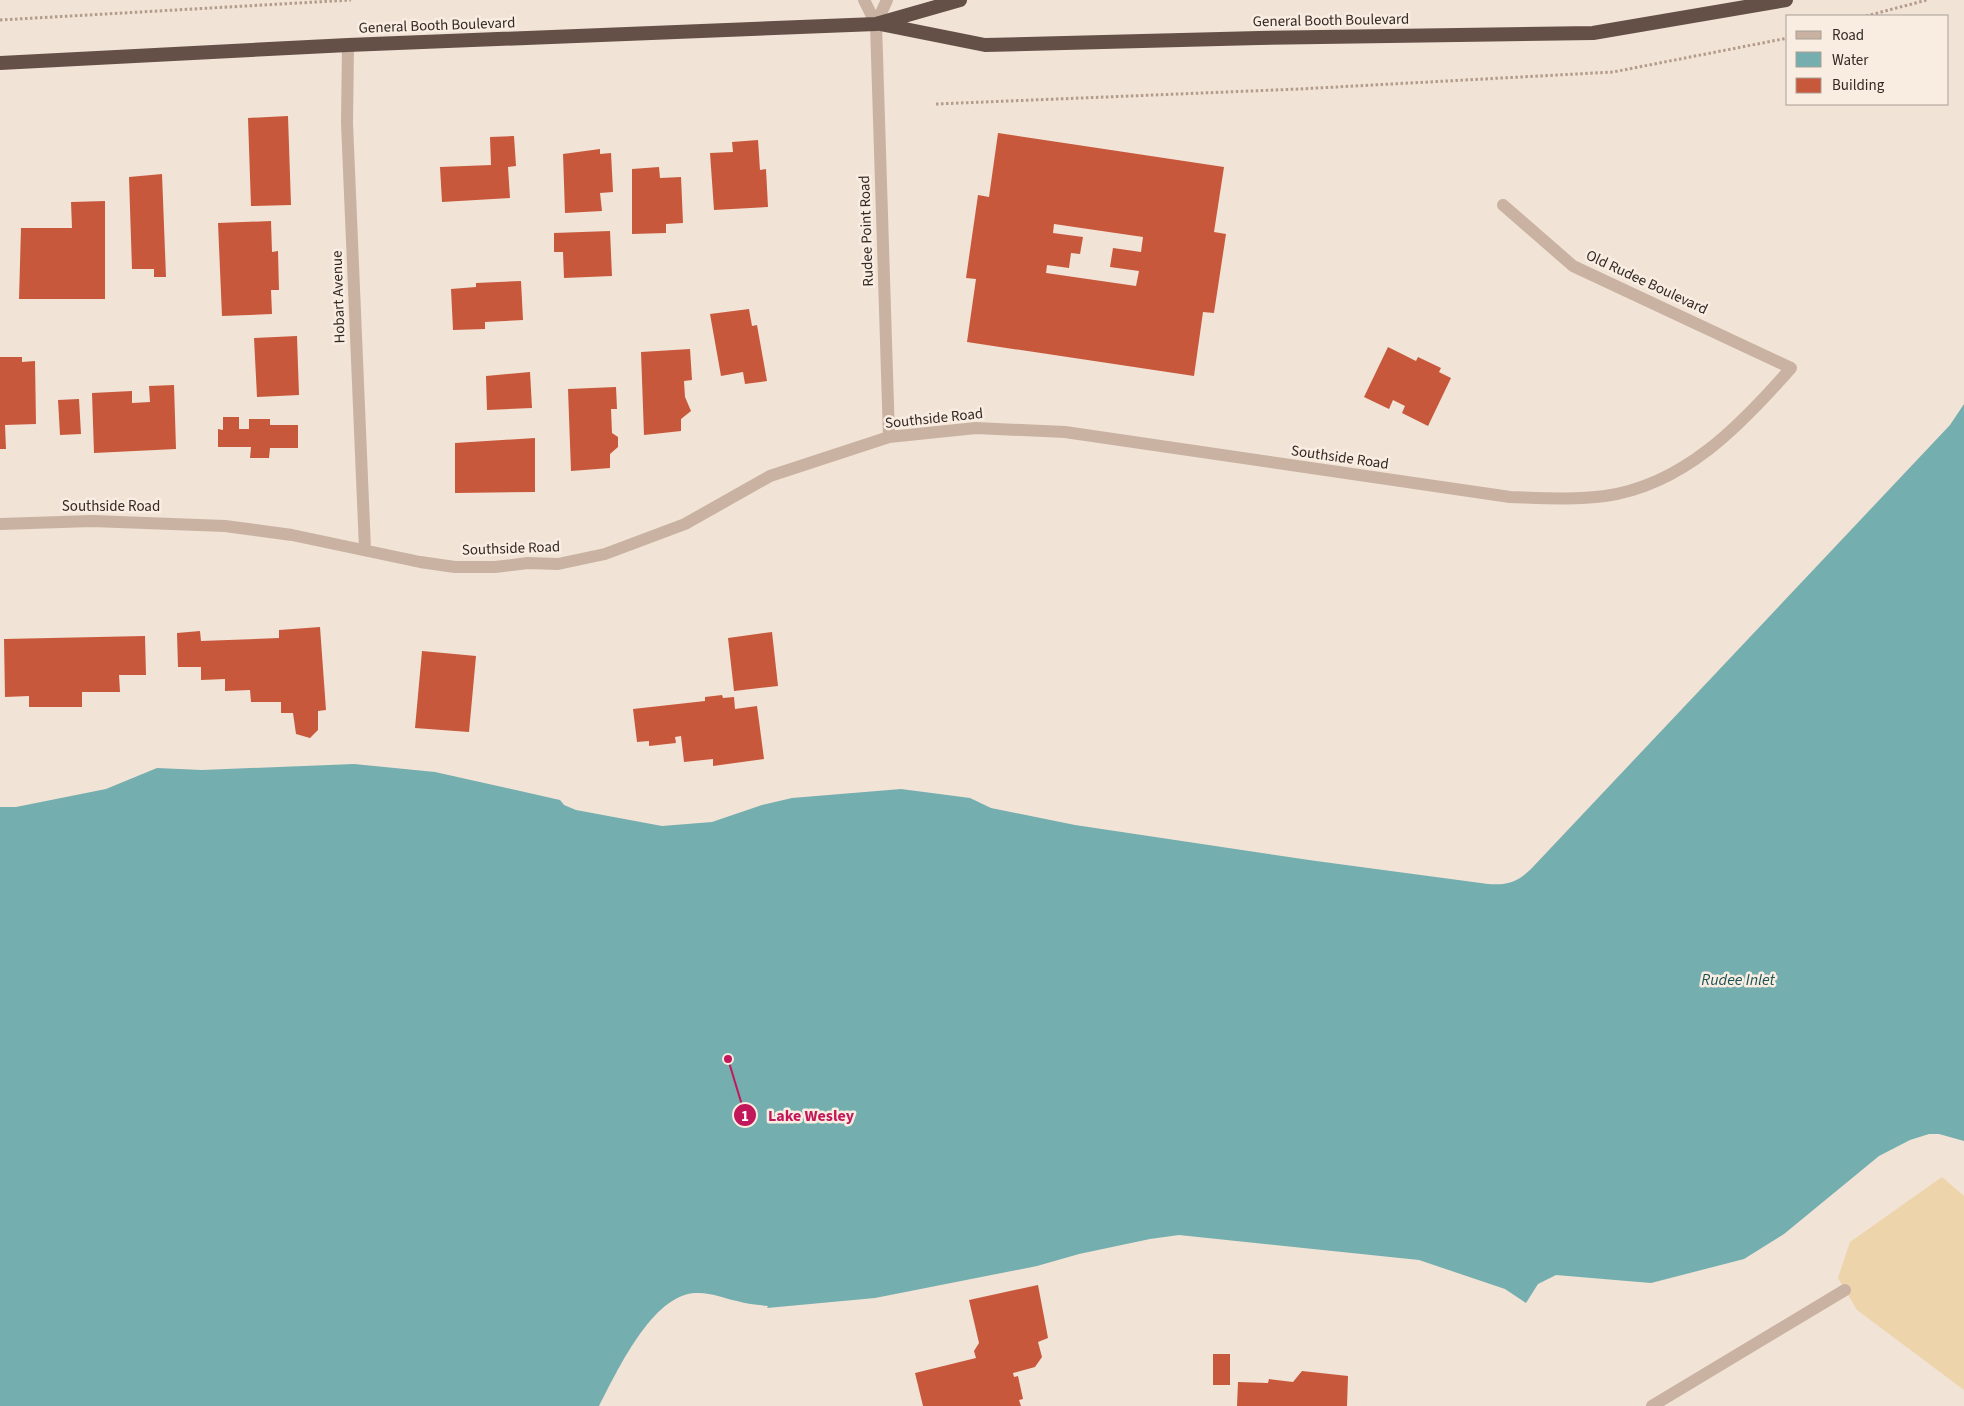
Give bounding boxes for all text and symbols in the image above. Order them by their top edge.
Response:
street label: General Booth Boulevard [1252,9,1410,32]
street label: General Booth Boulevard [358,12,516,39]
legend [1786,15,1949,105]
text: Road [1832,25,1864,46]
text: Water [1832,50,1869,71]
text: Building [1832,75,1885,96]
street label: Rudee Point Road [854,175,879,287]
street label: Old Rudee Boulevard [1582,245,1711,320]
street label: Hobart Avenue [326,250,351,344]
street label: Southside Road [884,403,984,434]
street label: Southside Road [1290,440,1390,475]
street label: Southside Road [62,496,160,517]
street label: Southside Road [461,536,561,561]
water label: Rudee Inlet [1701,969,1775,991]
callout: Lake Wesley [733,1100,864,1131]
text: Lake Wesley [768,1105,855,1127]
text: 1 [741,1106,749,1127]

